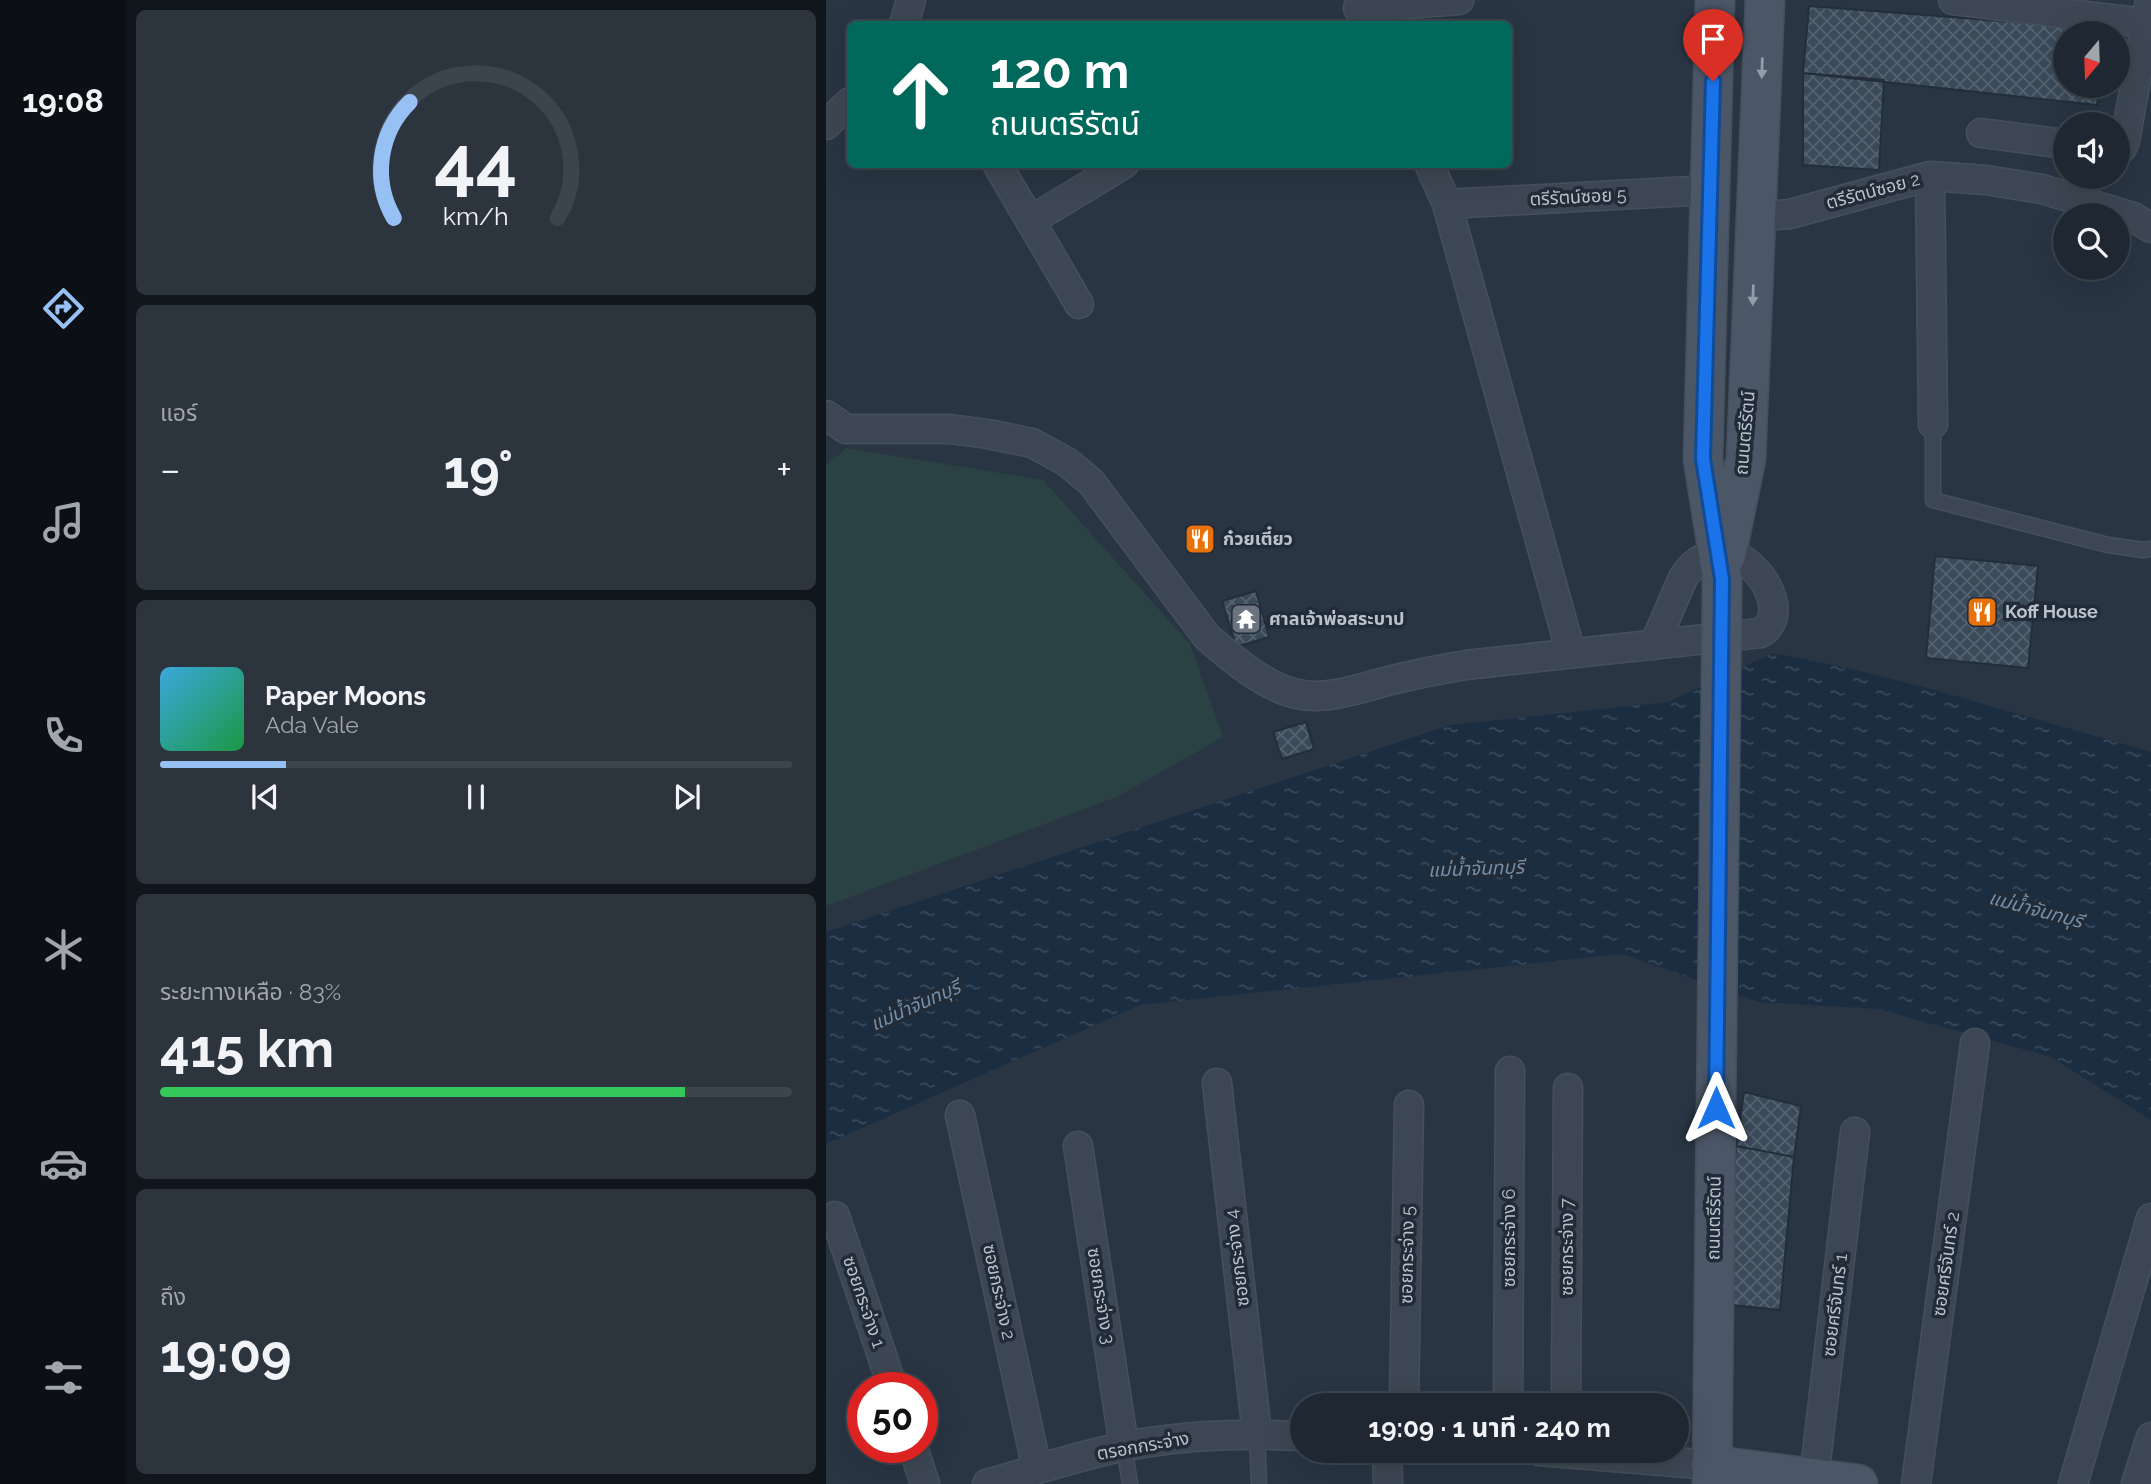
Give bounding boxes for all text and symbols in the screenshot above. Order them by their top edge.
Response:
pin [1683,9,1743,81]
icon: arrive [1694,20,1732,58]
north arrow [2053,21,2130,98]
map controls [2053,21,2130,280]
text: 120 m [990,42,1129,99]
icon: ahead [875,49,966,140]
one-way arrow [1757,57,1768,79]
text: 19:08 [22,82,104,119]
text: ถนนตรีรัตน์ [990,105,1140,142]
button: sound [2053,112,2130,189]
text: 44 [434,121,518,206]
street label: ตรีรัตน์ซอย 2 [1824,168,1922,213]
street label: ตรีรัตน์ซอย 5 [1529,183,1627,210]
text: km/h [443,201,509,231]
button: search [2053,203,2130,280]
icon: directions [39,284,88,333]
one-way arrow [1747,285,1758,307]
street label: ถนนตรีรัตน์ [1730,390,1759,476]
text: แอร์ [160,399,197,426]
text: 19° [444,439,513,500]
text: − [160,447,180,492]
text: + [776,447,792,492]
icon: music [39,498,88,547]
restaurant icon: ก๋วยเตี๋ยว [1183,522,1217,556]
place label: ก๋วยเตี๋ยว [1223,526,1293,549]
restaurant icon: Koff House [1965,595,1999,629]
place label: Koff House [2005,601,2098,622]
temple icon: ศาลเจ้าพ่อสระบาป [1229,602,1263,636]
place label: ศาลเจ้าพ่อสระบาป [1269,608,1404,629]
text: Paper Moons [265,681,426,711]
icon: phone [39,711,88,760]
text: Ada Vale [265,711,359,738]
icon: previous [246,778,284,816]
icon: pause [457,778,495,816]
icon: next [668,778,706,816]
water label: แม่น้ำจันทบุรี [1428,853,1528,882]
water label: แม่น้ำจันทบุรี [1987,884,2089,934]
icon: climate [39,925,88,974]
water label: แม่น้ำจันทบุรี [866,972,967,1035]
text: ระยะทางเหลือ · 83% [160,978,341,1005]
text: 415 km [160,1018,334,1079]
position arrow [1679,1071,1753,1145]
icon: car [39,1139,88,1188]
street label: ถนนตรีรัตน์ [1702,1176,1725,1260]
street label: ซอยกระจ่าง 6 [1498,1189,1519,1287]
street label: ซอยกระจ่าง 7 [1556,1198,1577,1296]
street label: ซอยกระจ่าง 5 [1395,1206,1418,1304]
street label: ซอยกระจ่าง 4 [1220,1208,1253,1308]
street label: ซอยศรีจันทร์ 2 [1928,1210,1963,1318]
street label: ซอยกระจ่าง 2 [979,1242,1020,1342]
street label: ซอยกระจ่าง 3 [1084,1246,1119,1346]
street label: ซอยศรีจันทร์ 1 [1818,1252,1851,1358]
street label: ซอยกระจ่าง 1 [839,1253,890,1351]
text: ถึง [160,1283,186,1310]
text: 19:09 [160,1323,292,1384]
icon: filters [39,1353,88,1402]
speed limit sign: 50 [847,1372,938,1463]
text: 19:09 · 1 นาที · 240 m [1368,1413,1611,1443]
street label: ตรอกกระจ่าง [1095,1427,1191,1464]

